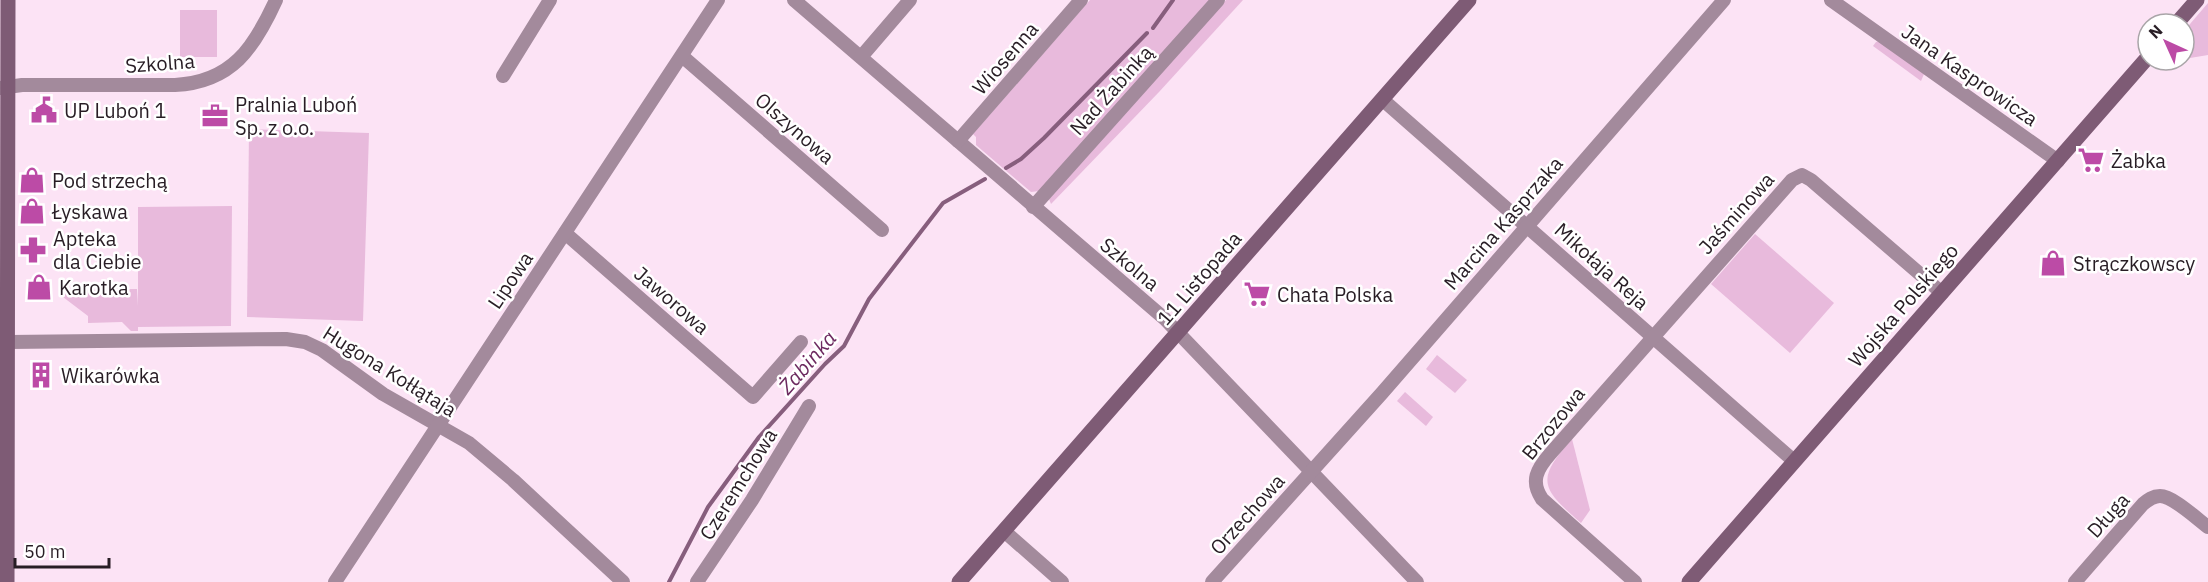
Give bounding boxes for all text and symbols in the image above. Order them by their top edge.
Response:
north arrow [2136,12,2196,72]
street label: Wiosenna [966,16,1044,100]
street label: Jana Kasprowicza [1896,18,2044,132]
text: N [2144,20,2167,43]
street label: Nad Żabinką [1063,39,1159,141]
street label: Szkolna [124,47,196,79]
street label: Olszynowa [750,86,841,170]
place label: Pralnia Luboń Sp. z o.o. [235,91,357,141]
public building icon: UP Luboń 1 [29,95,59,125]
place label: UP Luboń 1 [64,97,166,124]
office icon: Pralnia Luboń Sp. z o.o. [200,101,230,131]
supermarket icon: Żabka [2076,145,2106,175]
place label: Żabka [2111,147,2166,174]
street label: Marcina Kasprzaka [1437,150,1569,296]
shop icon: Pod strzechą [17,165,47,195]
street label: Jaśminowa [1692,166,1780,260]
place label: Pod strzechą [52,167,168,194]
shop icon: Łyskawa [17,196,47,226]
place label: Łyskawa [51,198,128,225]
street label: Mikołaja Reja [1549,216,1655,316]
place label: Apteka dla Ciebie [53,225,141,275]
street label: 11 Listopada [1151,225,1247,331]
street label: Szkolna [1095,231,1166,297]
pharmacy icon: Apteka dla Ciebie [18,235,48,265]
street label: Wojska Polskiego [1842,237,1964,373]
street label: Lipowa [481,246,539,314]
shop icon: Strączkowscy [2038,248,2068,278]
place label: Strączkowscy [2073,250,2195,277]
street label: Jaworowa [629,260,716,340]
shop icon: Karotka [24,272,54,302]
place label: Karotka [59,274,129,301]
supermarket icon: Chata Polska [1242,279,1272,309]
place label: Chata Polska [1277,281,1393,308]
street label: Hugona Kołłątaja [318,319,462,423]
water label: Żabinka [771,324,842,401]
building icon: Wikarówka [26,360,56,390]
place label: Wikarówka [61,362,160,389]
street label: Brzozowa [1515,381,1591,465]
street label: Czeremchowa [693,423,783,545]
street label: Orzechowa [1204,468,1291,560]
street label: Długa [2081,487,2135,543]
scale bar [15,531,110,569]
text: 50 m [24,540,66,563]

